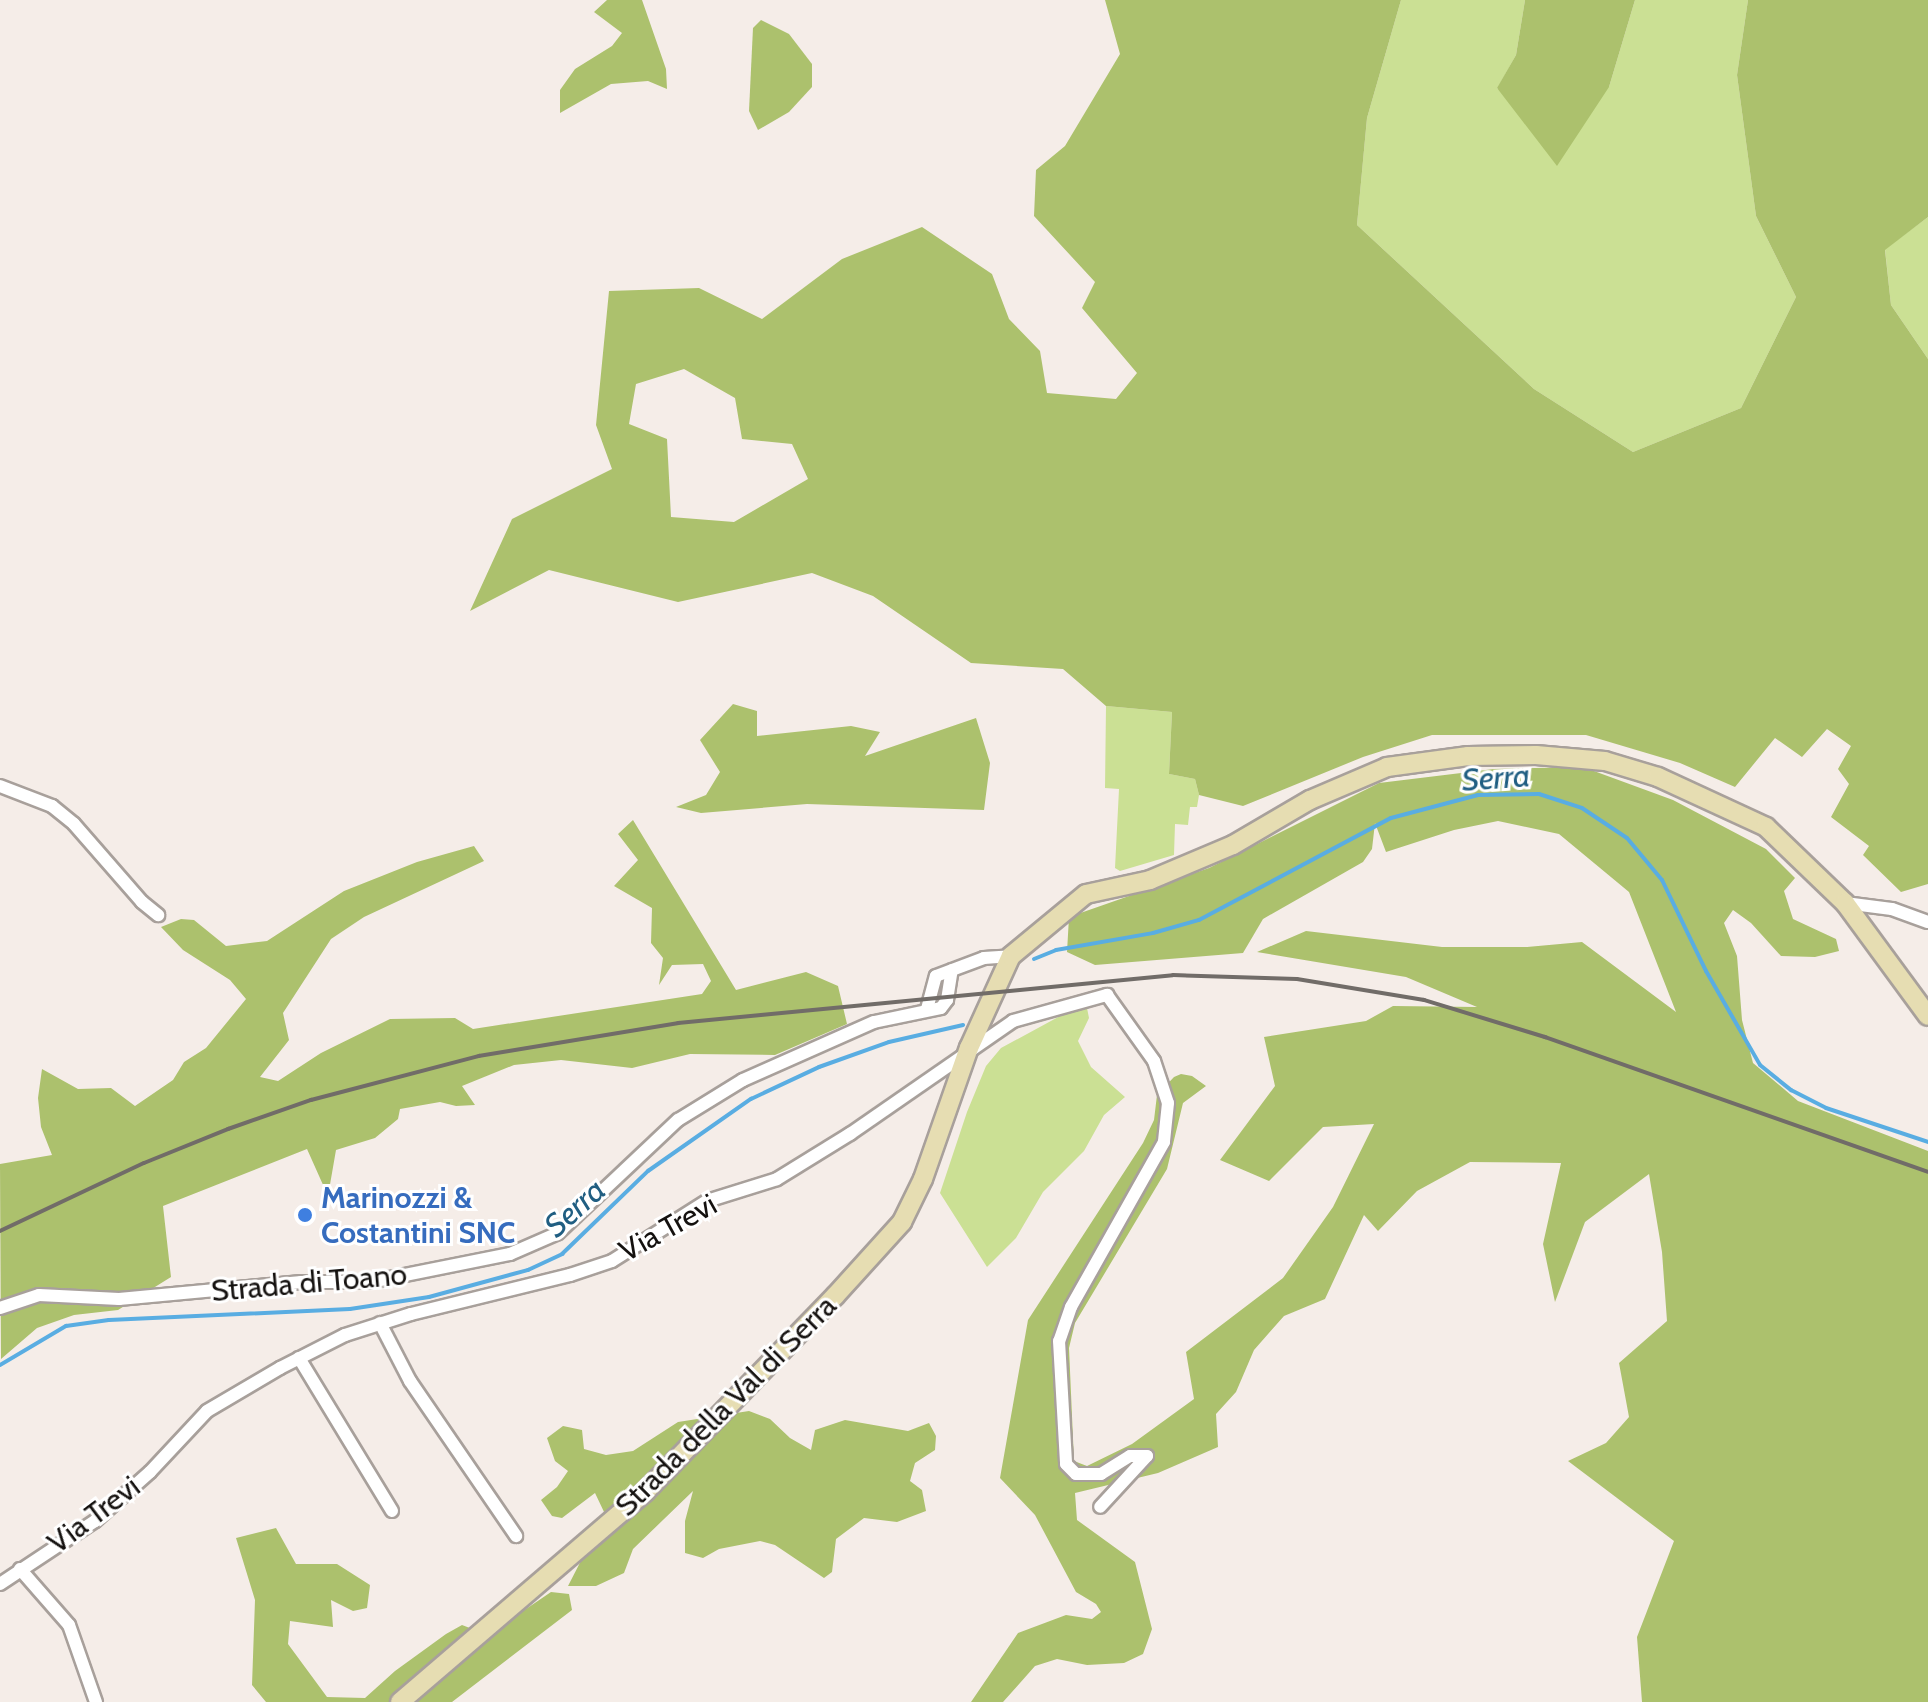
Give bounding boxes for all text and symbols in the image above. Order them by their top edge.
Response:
water label: Serra [1460,756,1532,800]
water label: Serra [537,1171,613,1245]
place label: Marinozzi & Costantini SNC [321,1180,515,1250]
street label: Via Trevi [613,1187,723,1269]
marker: Marinozzi & Costantini SNC [296,1206,314,1224]
street label: Strada di Toano [210,1257,408,1309]
street label: Strada della Val di Serra [608,1288,844,1524]
street label: Via Trevi [41,1469,147,1561]

